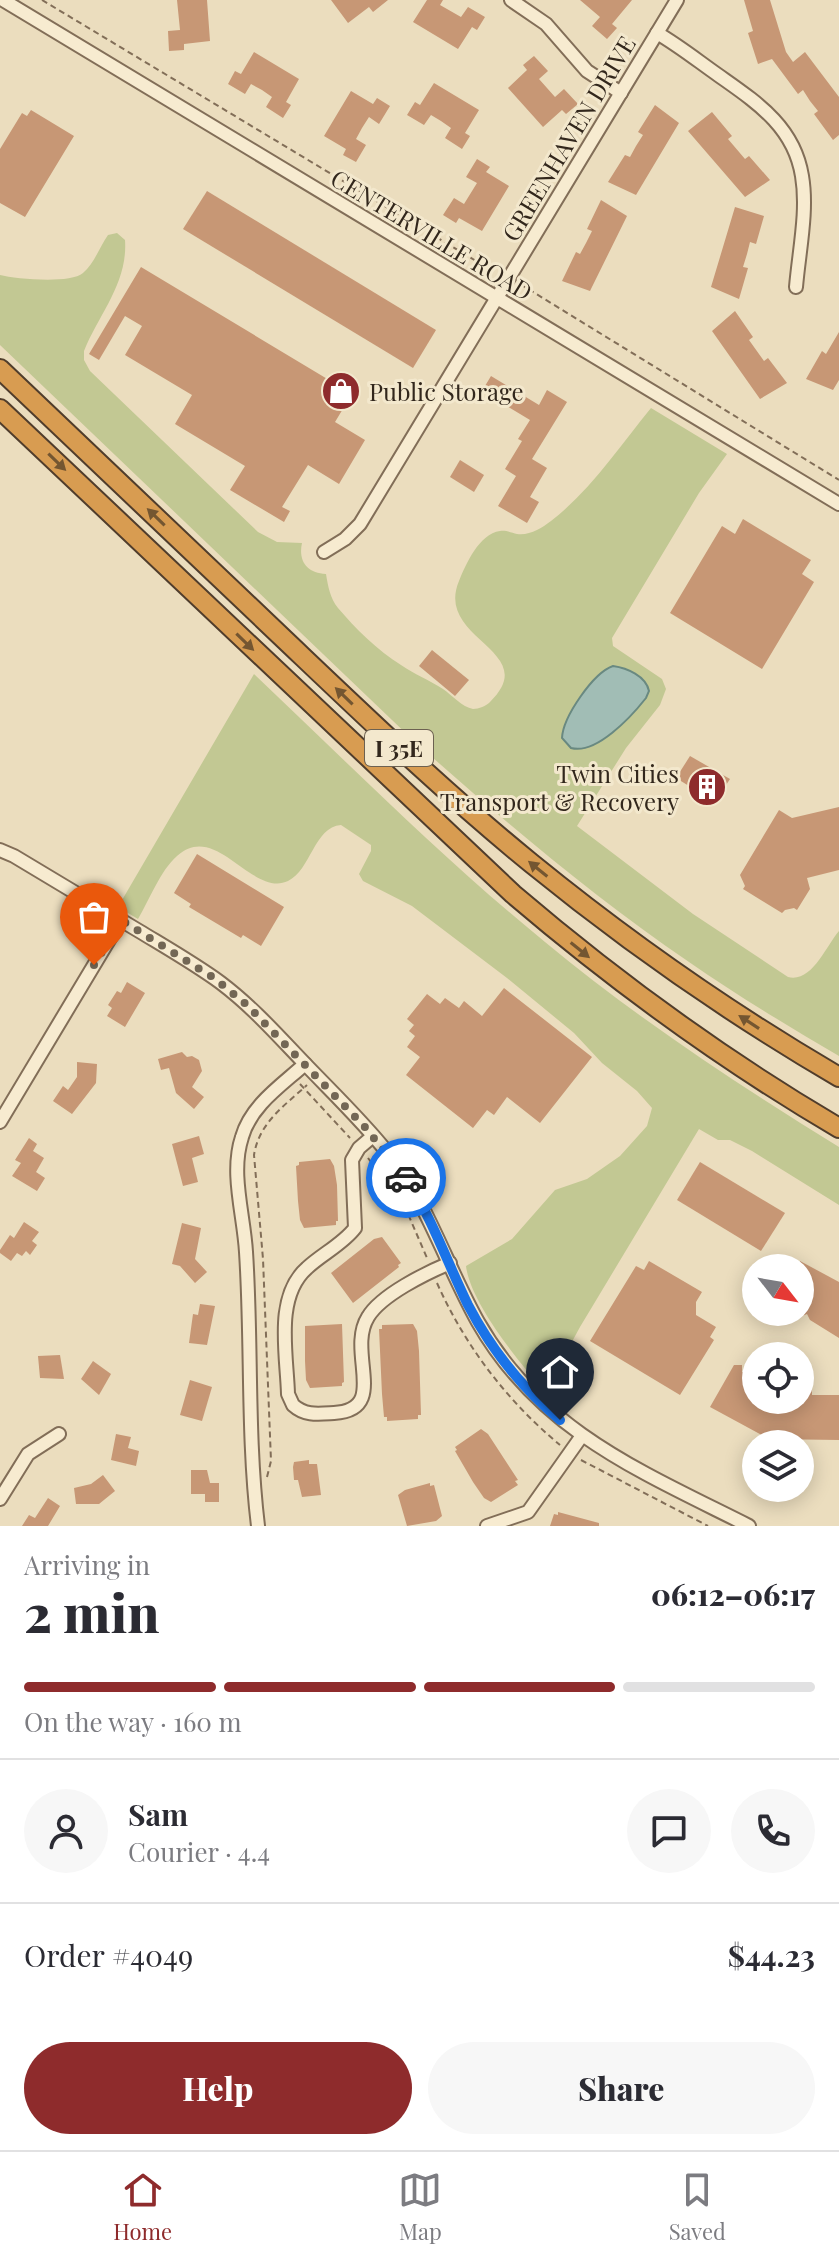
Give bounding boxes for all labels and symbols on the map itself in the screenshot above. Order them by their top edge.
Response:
street label: GREENHAVEN DRIVE [494,30,642,246]
street label: CENTERVILLE ROAD [325,161,539,307]
shop icon: Public Storage [320,370,362,412]
place label: Public Storage [369,375,524,407]
one-way arrow [47,453,66,471]
one-way arrow [147,509,166,527]
one-way arrow [235,632,254,650]
one-way arrow [335,688,354,706]
road number: I 35E [365,730,433,766]
place label: Twin Cities Transport & Recovery [440,757,679,817]
building icon: Twin Cities Transport & Recovery [686,766,728,808]
one-way arrow [529,861,549,878]
pin [60,883,128,965]
one-way arrow [570,941,590,958]
one-way arrow [738,1015,760,1029]
courier [366,1138,446,1218]
north arrow [742,1254,814,1326]
pin [526,1338,594,1420]

